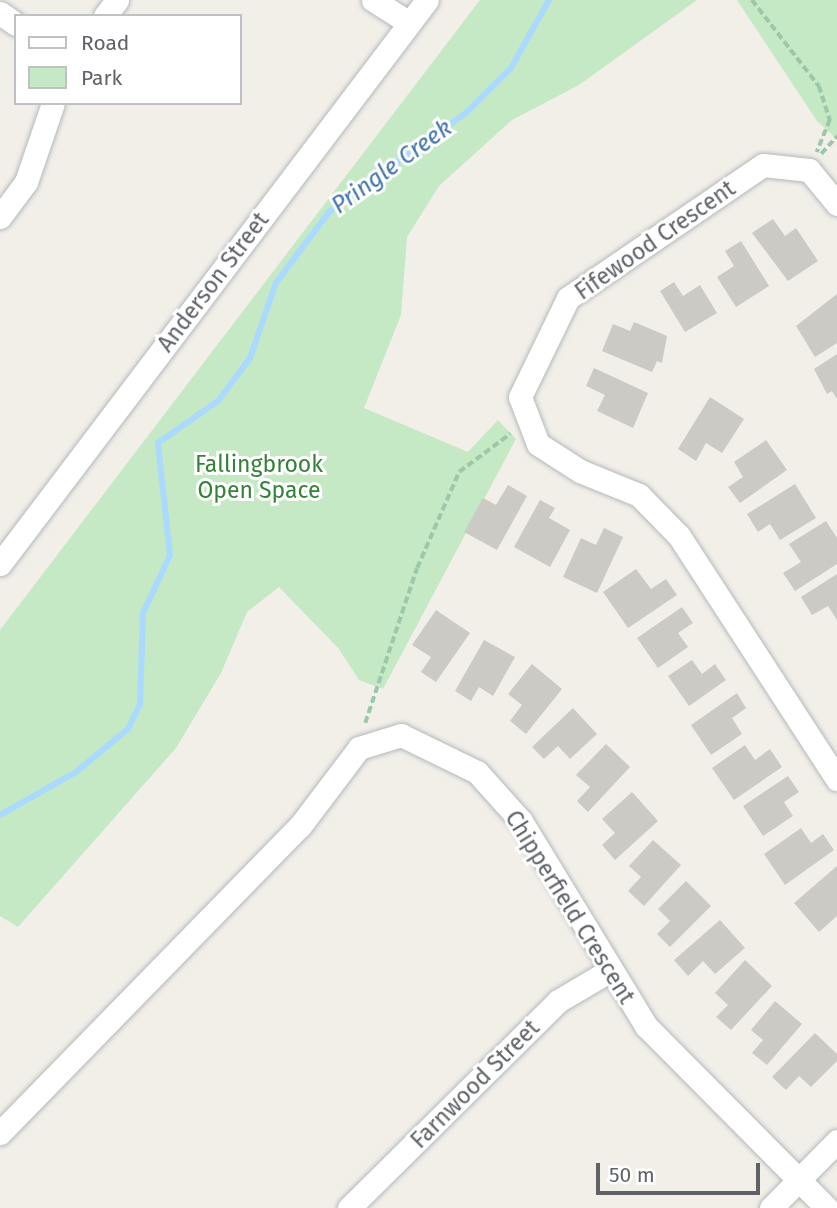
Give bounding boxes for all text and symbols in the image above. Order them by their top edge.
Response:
legend [14,14,242,105]
text: Road [81,30,129,56]
text: Park [81,65,122,91]
water label: Pringle Creek [326,114,458,220]
street label: Fifewood Crescent [570,174,740,306]
street label: Anderson Street [152,207,274,357]
park label: Fallingbrook Open Space [195,450,323,504]
street label: Chipperfield Crescent [499,805,641,1009]
street label: Farnwood Street [405,1014,545,1154]
scale bar [599,1148,764,1192]
text: 50 m [609,1162,655,1188]

